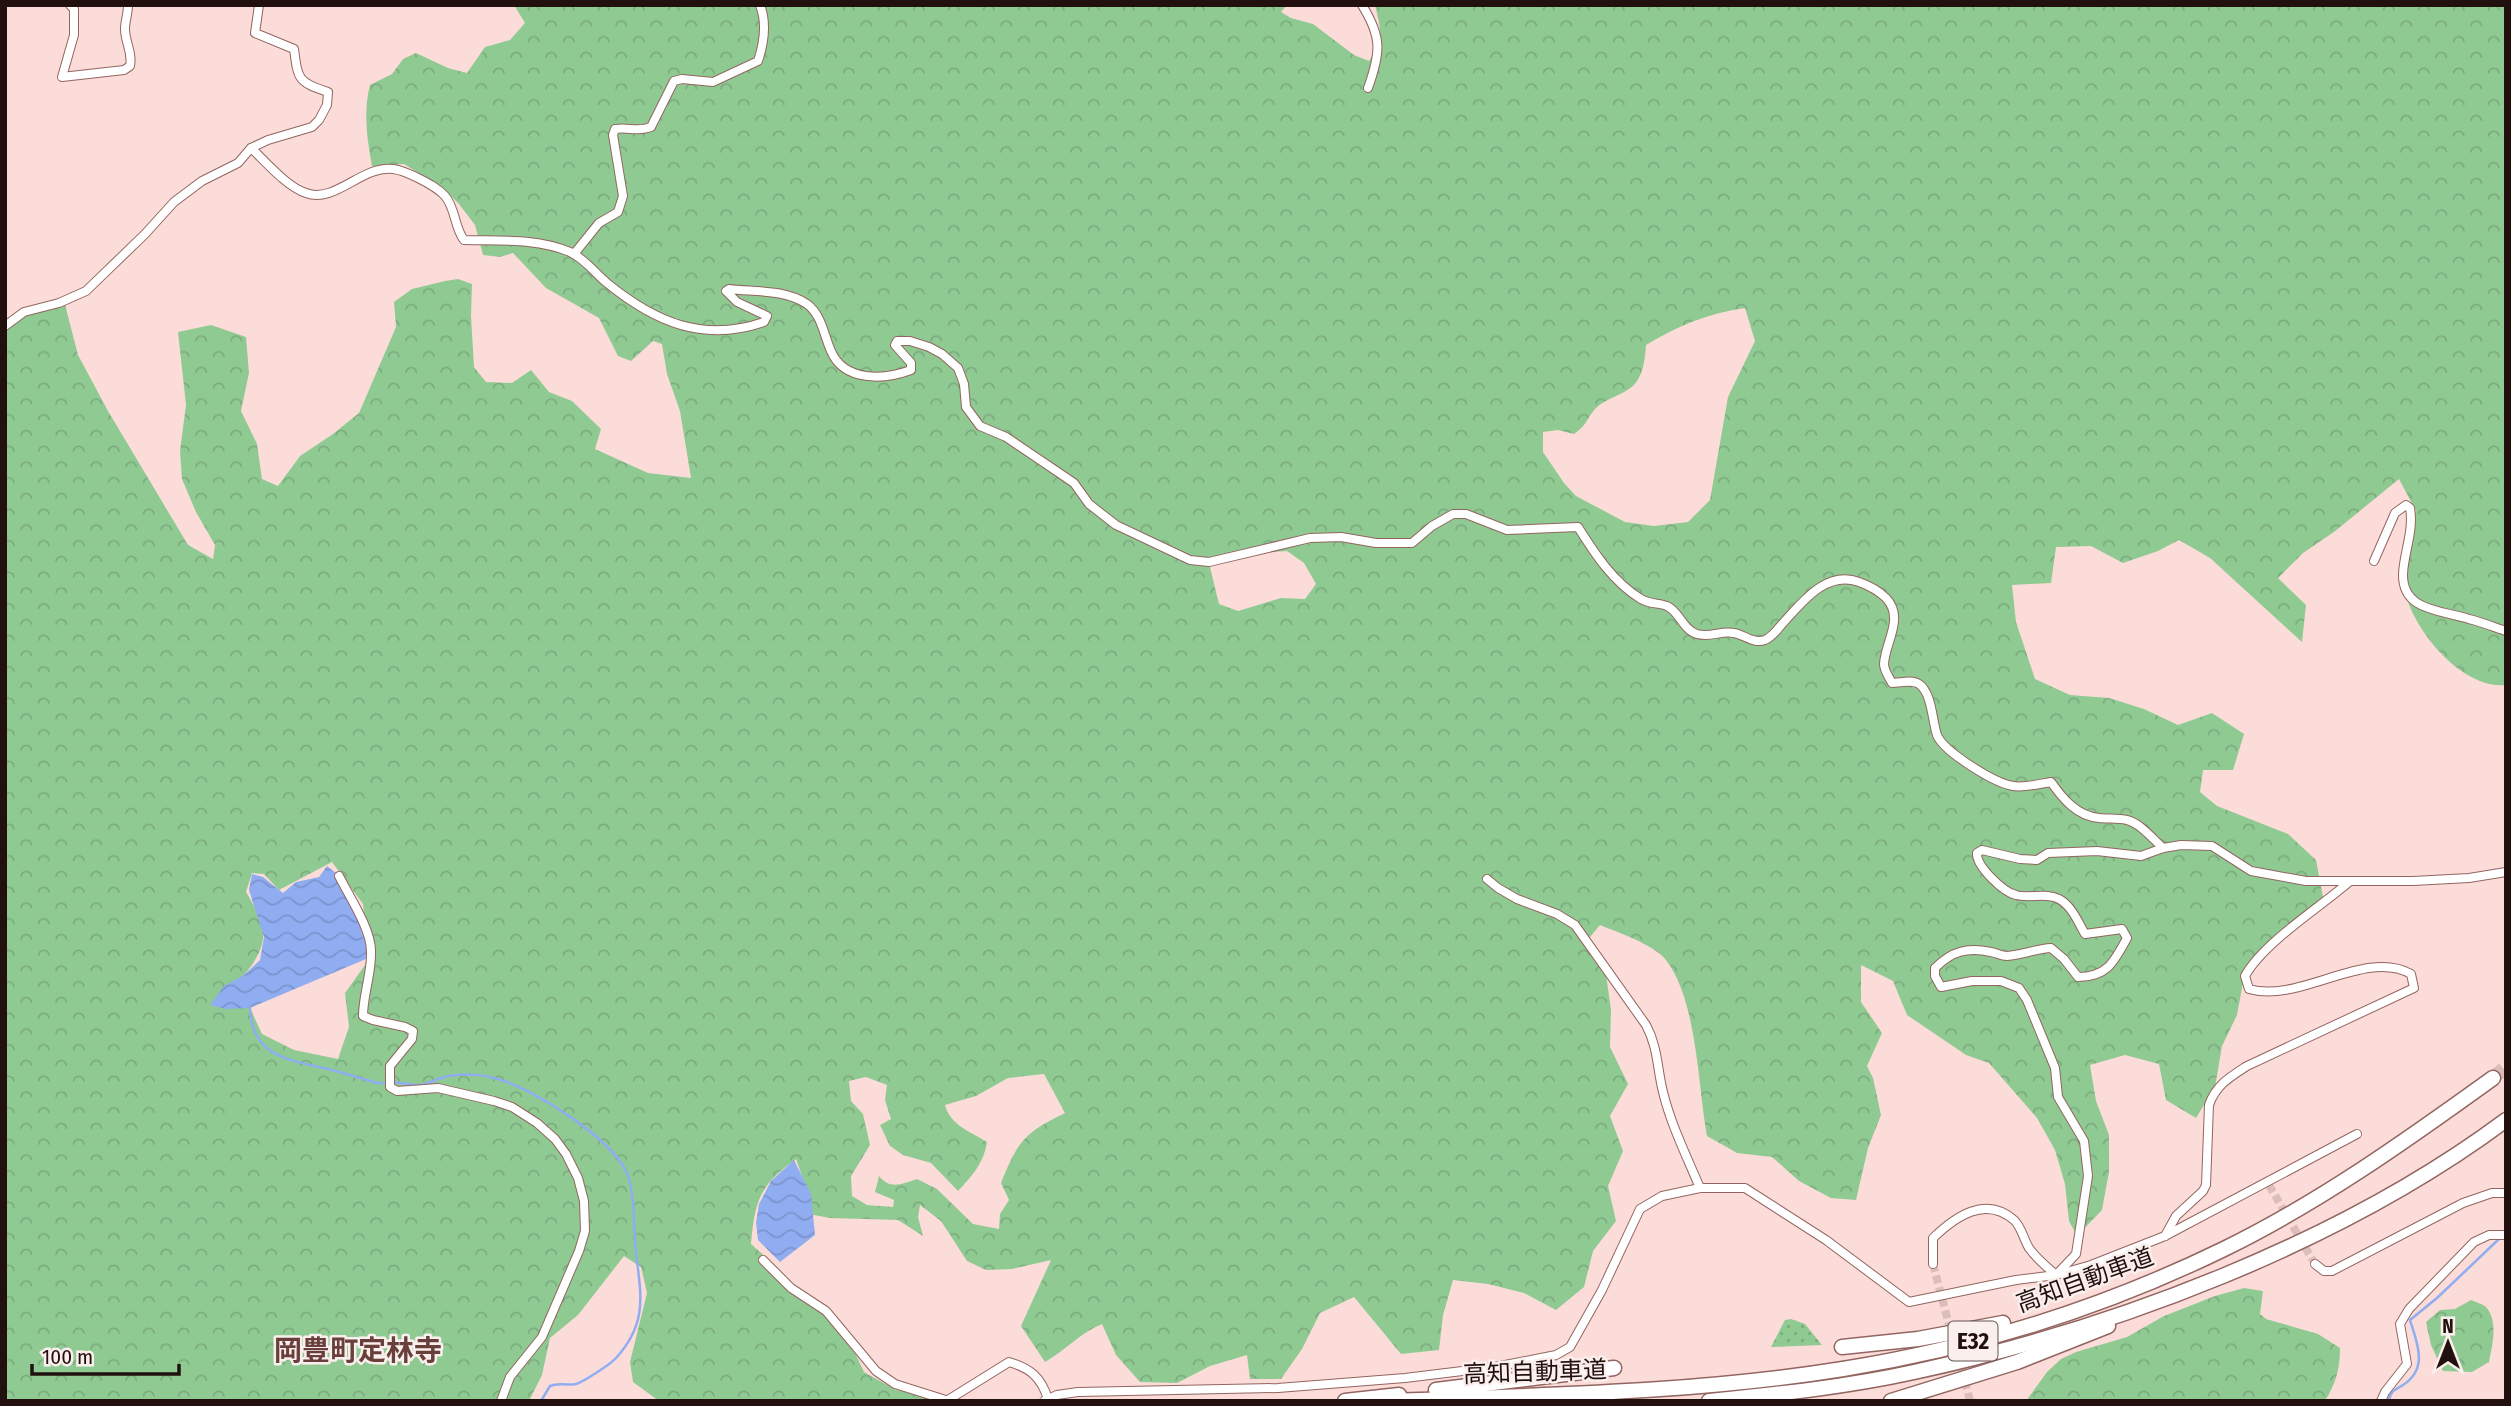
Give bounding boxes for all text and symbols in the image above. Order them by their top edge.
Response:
street label: 高知自動車道 [2013,1242,2157,1318]
north arrow [2413,1308,2483,1378]
text: N [2442,1315,2454,1338]
road number: E32 [1948,1322,1997,1360]
scale bar [32,1332,178,1376]
district label: 岡豊町定林寺 [274,1334,442,1367]
text: 100 m [42,1344,93,1370]
street label: 高知自動車道 [1463,1355,1607,1389]

